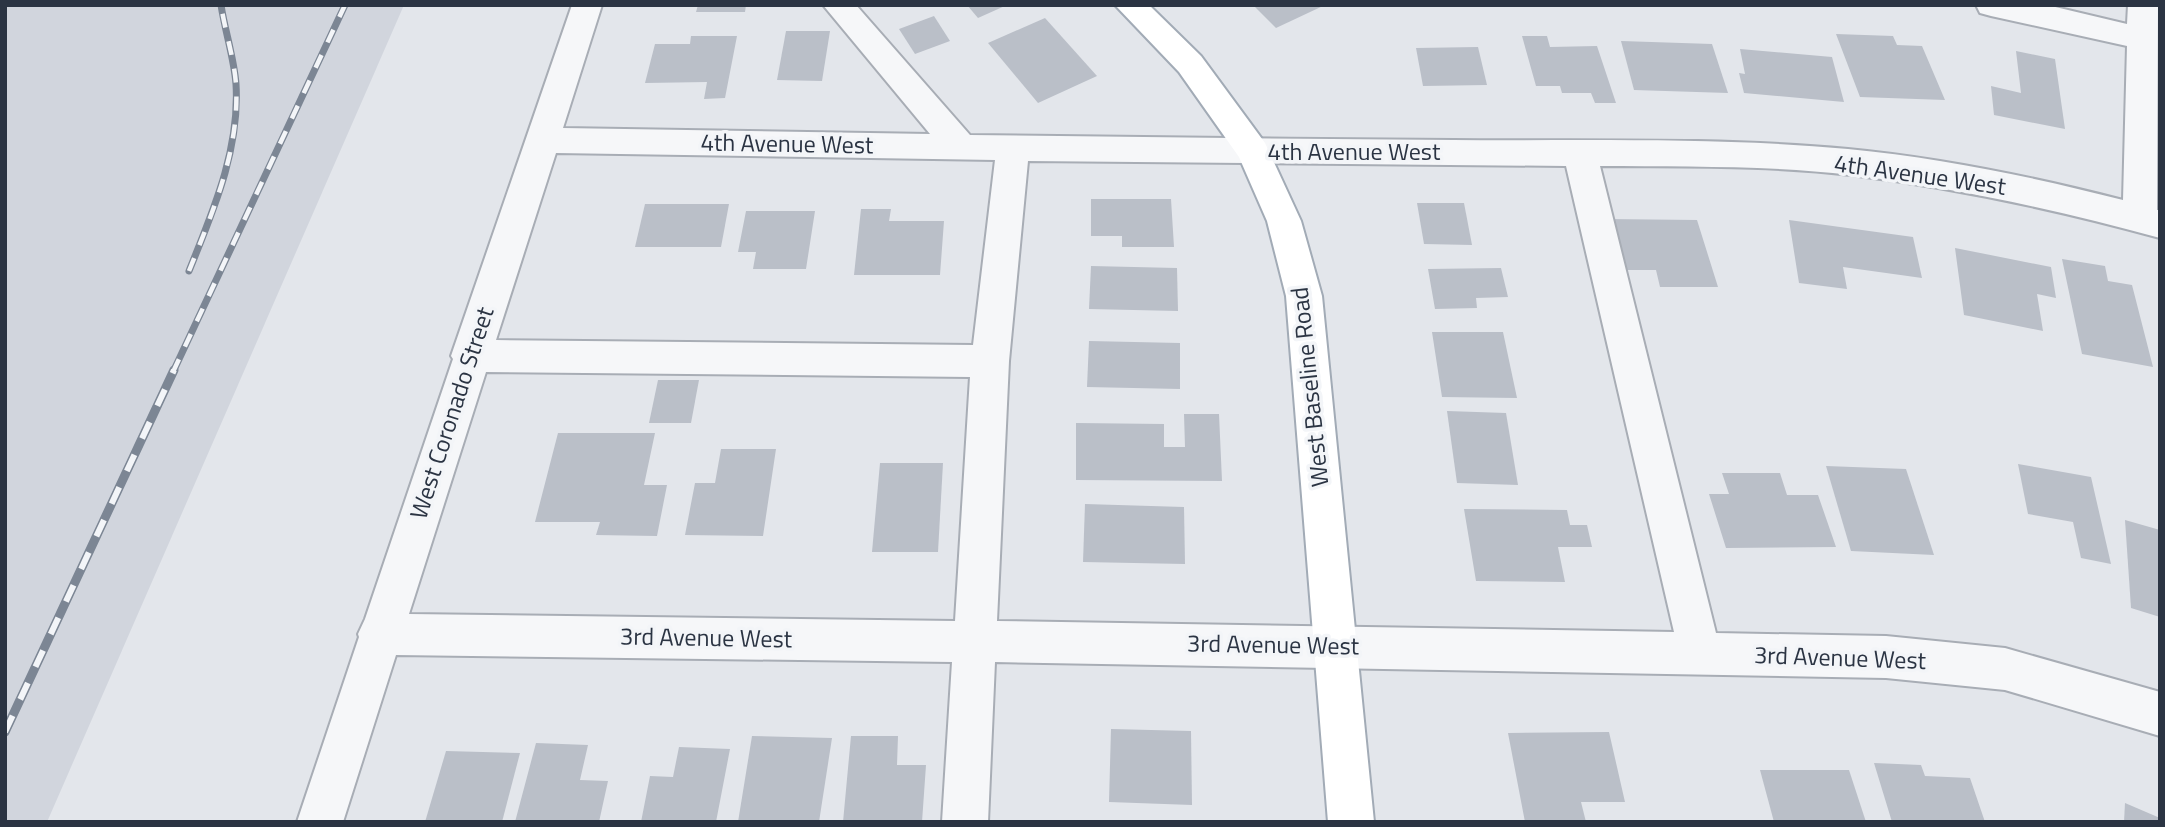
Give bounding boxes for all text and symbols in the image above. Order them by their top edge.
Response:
street label: 4th Avenue West [700,123,874,163]
street label: 4th Avenue West [1268,133,1441,169]
street label: 4th Avenue West [1832,144,2009,204]
street label: West Baseline Road [1281,285,1337,489]
street label: West Coronado Street [400,301,503,524]
street label: 3rd Avenue West [620,617,793,657]
street label: 3rd Avenue West [1187,624,1360,664]
street label: 3rd Avenue West [1753,636,1927,678]

